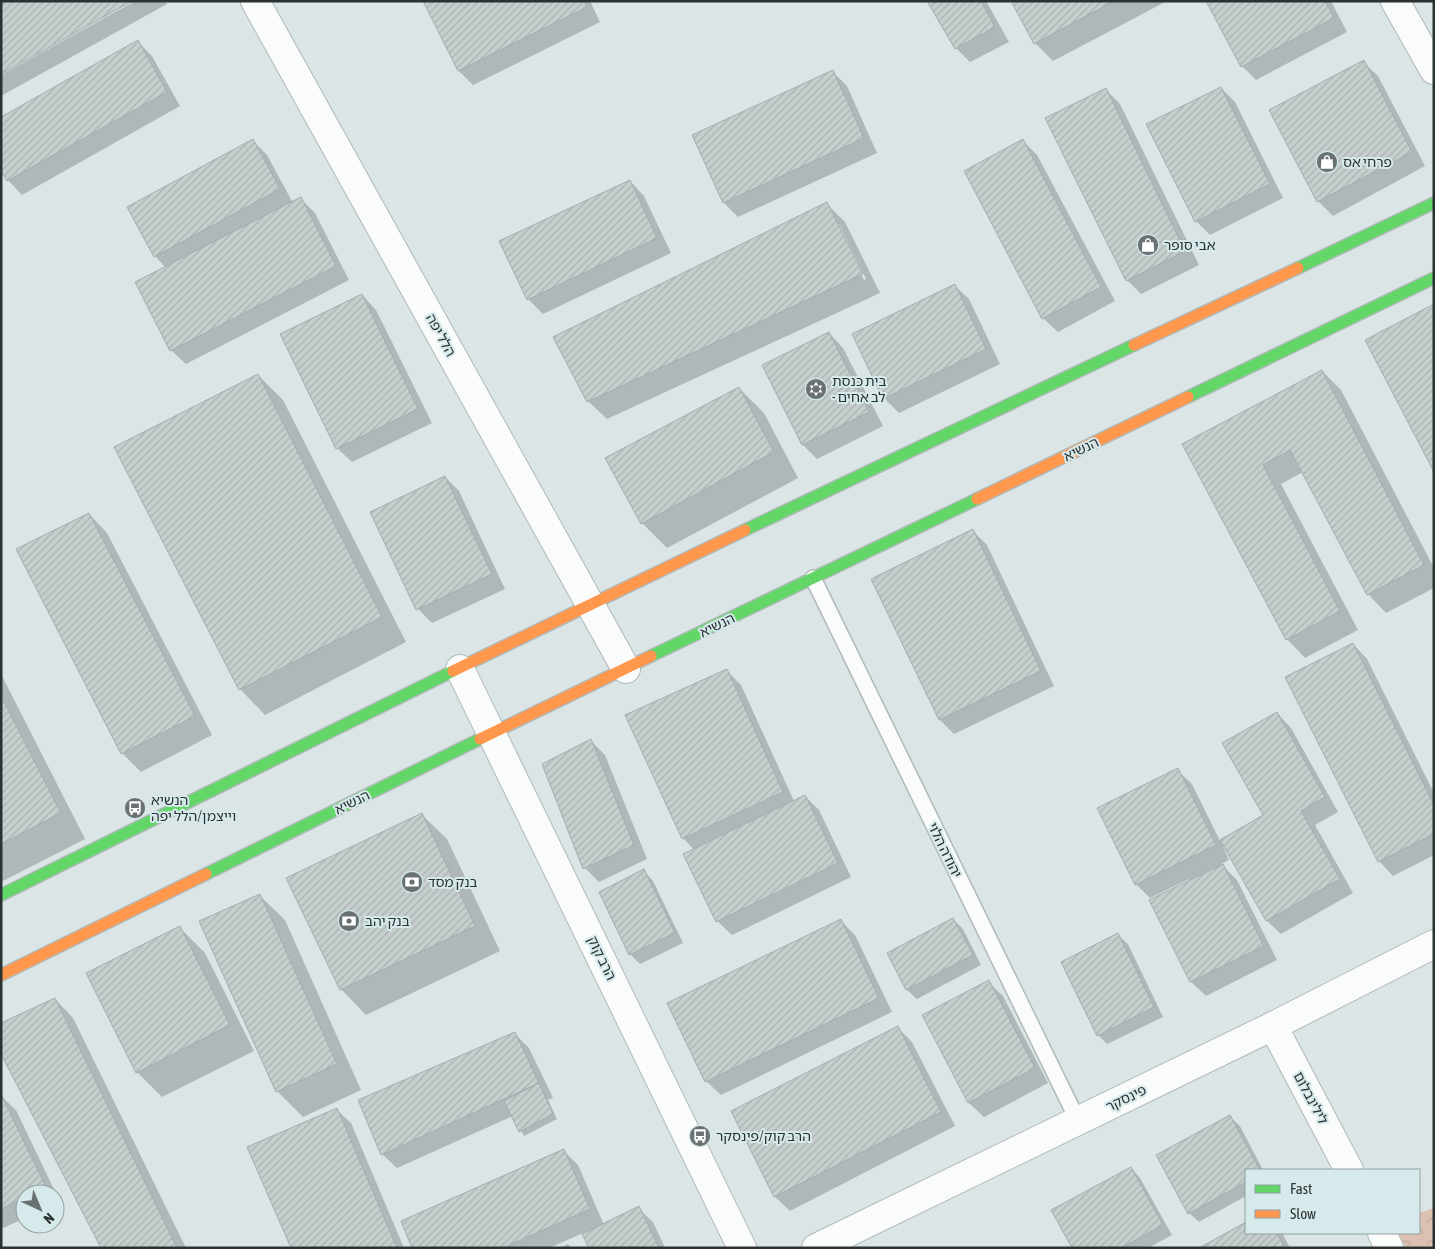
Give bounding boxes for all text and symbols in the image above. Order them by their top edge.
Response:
shop icon: פרחי אס [1315,150,1339,174]
place label: פרחי אס [1343,154,1392,170]
shop icon: אבי סופר [1136,233,1160,257]
place label: אבי סופר [1164,237,1216,253]
street label: הלל יפה [423,311,459,359]
place label: בית כנסת - לב אחים [832,373,886,405]
synagogue icon: בית כנסת - לב אחים [804,377,828,401]
street label: הנשיא [1061,434,1101,464]
street label: הנשיא [697,610,737,640]
street label: הנשיא [332,787,372,817]
place label: הנשיא וייצמן/הלל יפה [151,792,236,824]
bus stop icon: הנשיא וייצמן/הלל יפה [123,796,147,820]
street label: יהודה הלוי [925,820,965,880]
bank icon: בנק מסד [400,870,424,894]
place label: בנק מסד [428,874,478,890]
bank icon: בנק יהב [337,909,361,933]
place label: בנק יהב [365,913,410,929]
street label: הרב קוק [584,933,620,983]
street label: לילינבלום [1291,1069,1331,1127]
street label: פינסקר [1103,1081,1149,1115]
bus stop icon: הרב קוק/פינסקר [688,1124,712,1148]
place label: הרב קוק/פינסקר [716,1128,811,1144]
legend [1245,1169,1420,1234]
text: Fast [1290,1180,1312,1197]
north arrow [15,1184,65,1234]
text: Slow [1290,1205,1316,1222]
text: N [41,1210,58,1227]

